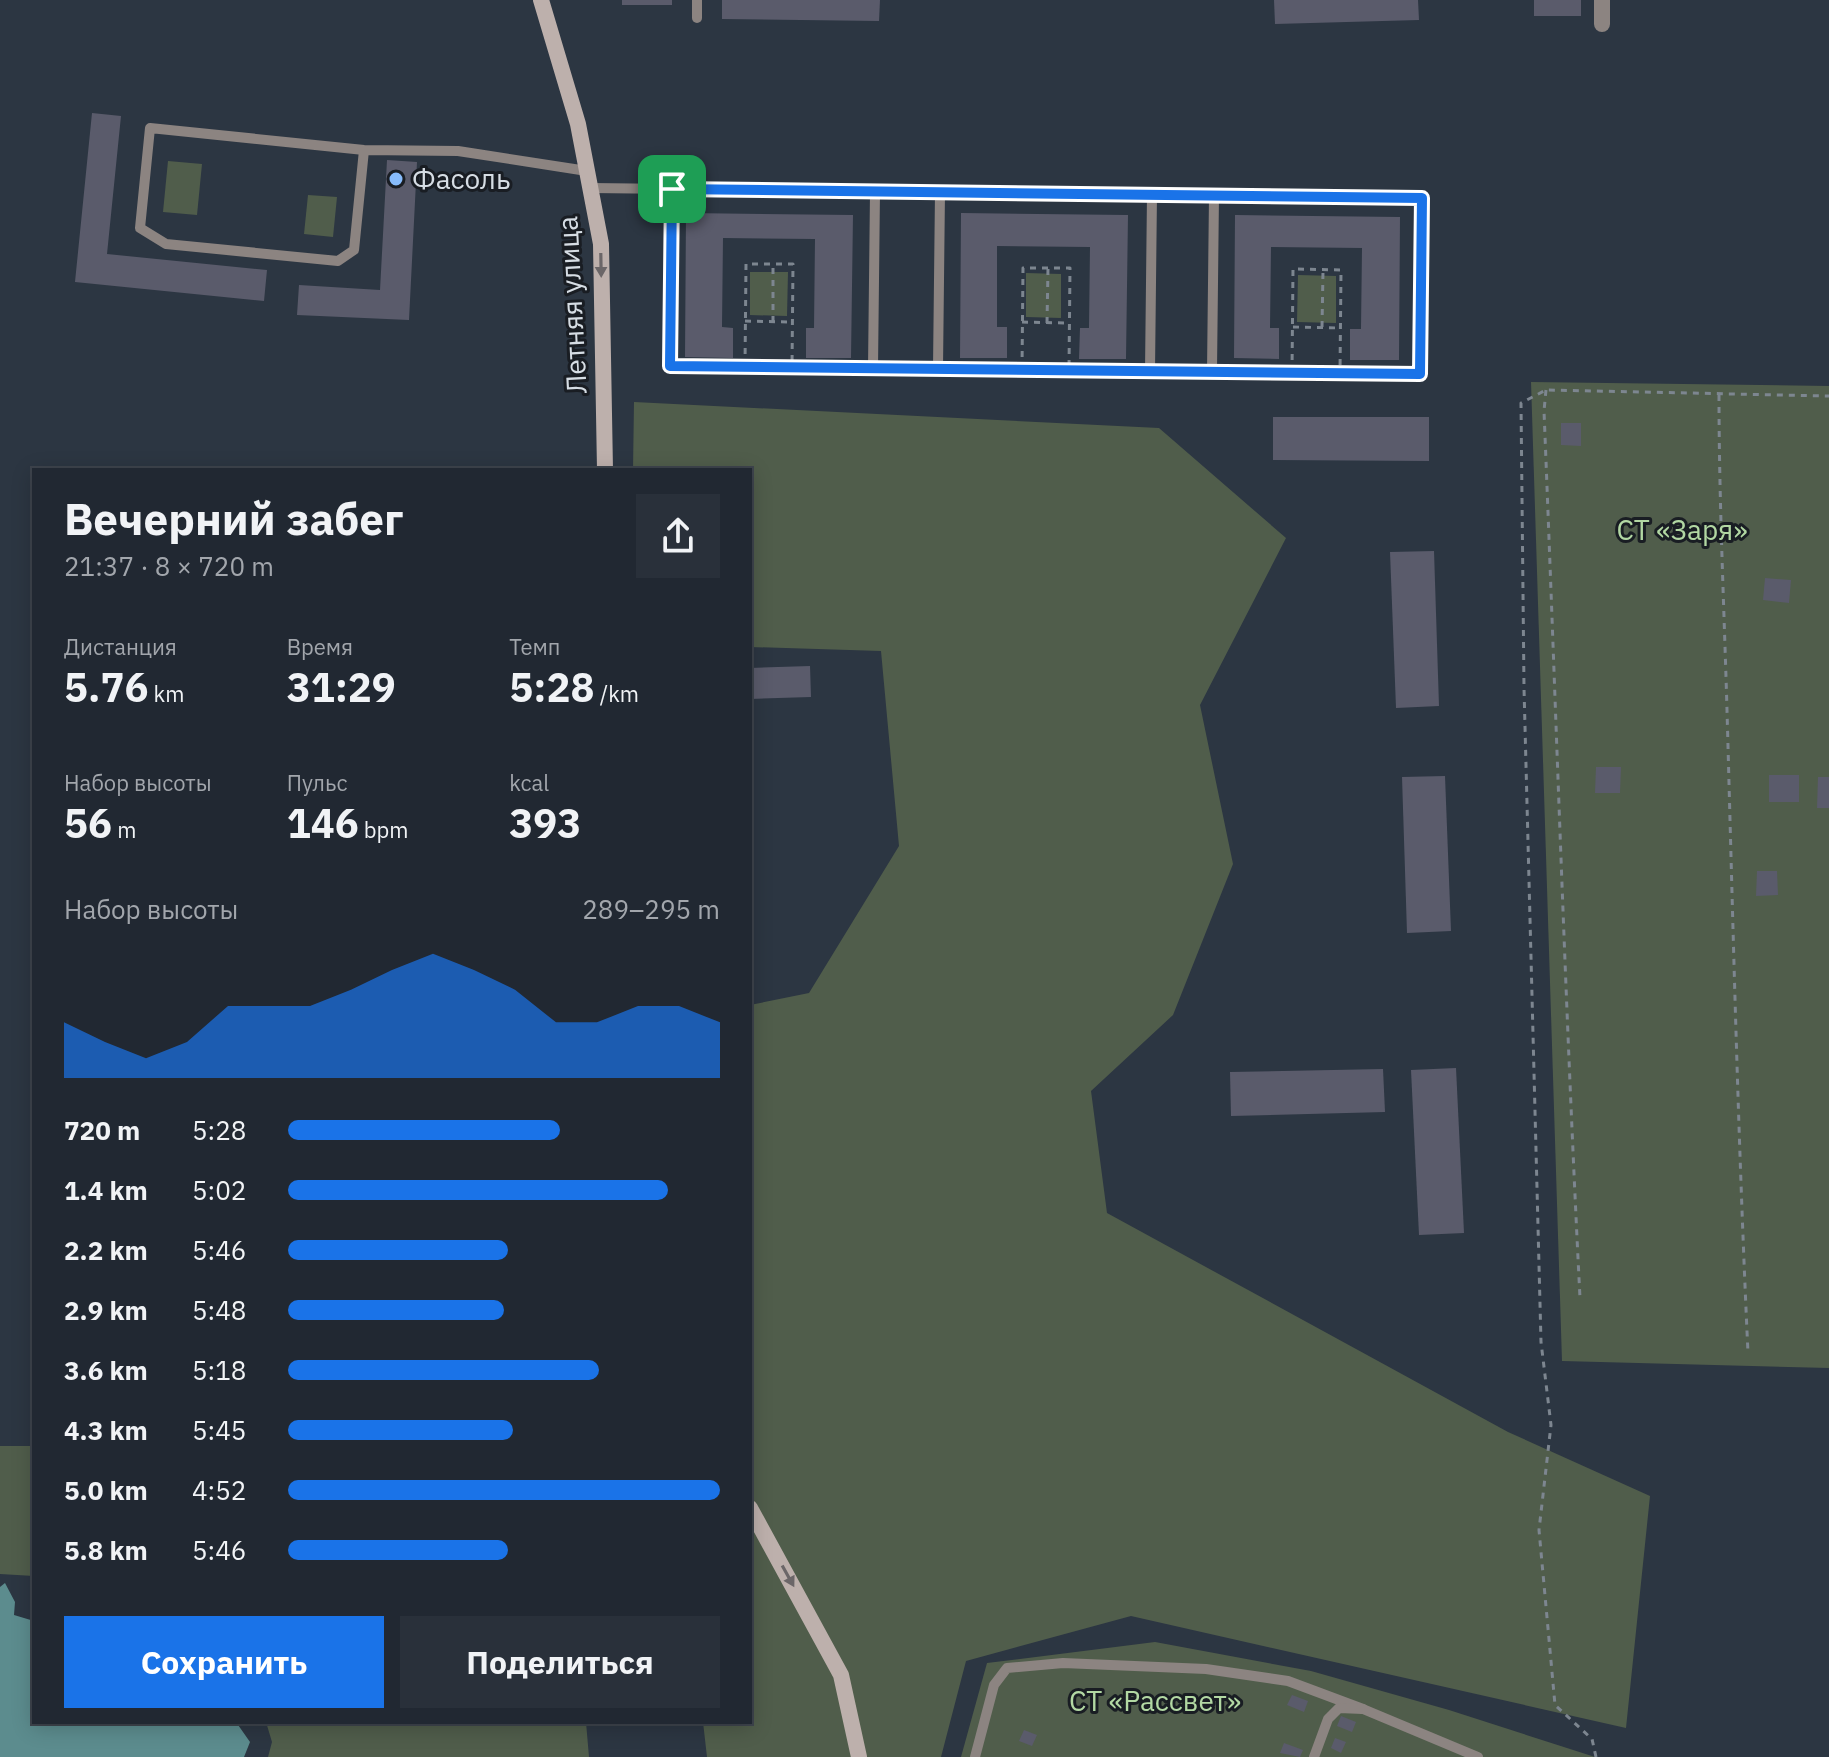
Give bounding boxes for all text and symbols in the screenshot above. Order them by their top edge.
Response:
pin [638,155,706,223]
place label: Фасоль [412,160,510,197]
icon: arrive [650,167,694,211]
marker: Фасоль [387,170,405,188]
street label: Летняя улица [548,215,595,395]
one-way arrow [595,253,607,278]
text: Вечерний забег [64,490,404,547]
button: share [636,494,720,578]
park label: СТ «Заря» [1616,511,1748,548]
text: 21:37 · 8 × 720 m [64,549,274,583]
text: Дистанция [64,632,177,661]
text: Время [287,632,353,661]
text: Темп [509,632,560,661]
text: 5.76 [64,661,148,713]
text: 31:29 [287,661,396,713]
text: 5:28 [509,661,595,713]
text: km [148,679,184,708]
text: /km [595,679,639,708]
text: Набор высоты [64,768,212,797]
text: Пульс [287,768,347,797]
text: kcal [509,768,549,797]
text: 56 [64,797,112,849]
text: 146 [287,797,359,849]
text: 393 [509,797,581,849]
text: m [112,815,136,844]
text: bpm [359,815,409,844]
text: Набор высоты [64,892,238,926]
text: 289–295 m [582,892,720,926]
text: 720 m [64,1113,140,1147]
text: 5:28 [192,1113,246,1147]
text: 1.4 km [64,1173,148,1207]
text: 5:02 [192,1173,246,1207]
text: 2.2 km [64,1233,148,1267]
text: 5:46 [192,1233,246,1267]
text: 2.9 km [64,1293,148,1327]
text: 5:48 [192,1293,246,1327]
text: 3.6 km [64,1353,148,1387]
text: 5:18 [192,1353,246,1387]
text: 4.3 km [64,1413,148,1447]
text: 5:45 [192,1413,246,1447]
text: 5.0 km [64,1473,148,1507]
text: 4:52 [192,1473,246,1507]
text: 5.8 km [64,1533,148,1567]
text: 5:46 [192,1533,246,1567]
one-way arrow [780,1565,794,1587]
button: Сохранить [64,1616,384,1708]
button: Поделиться [400,1616,720,1708]
park label: СТ «Рассвет» [1069,1682,1241,1719]

